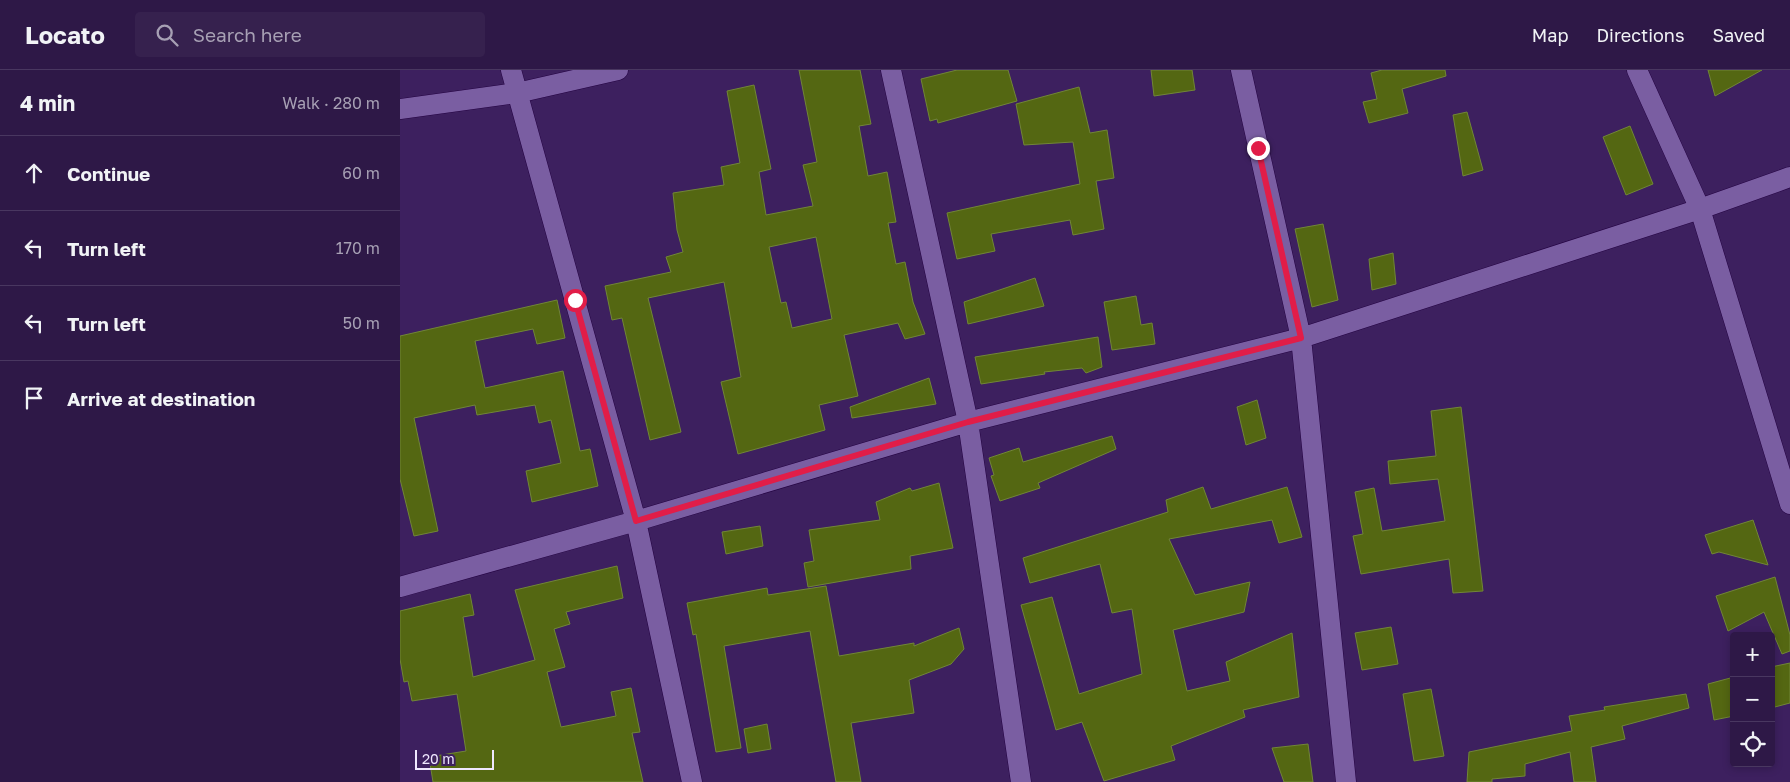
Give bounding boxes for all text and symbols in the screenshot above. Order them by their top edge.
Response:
search box [135,12,485,57]
text: Locato [25,20,105,49]
icon: search [153,21,181,49]
text: Search here [193,23,302,46]
text: Map [1532,24,1568,46]
text: Directions [1596,24,1684,46]
text: Saved [1712,24,1765,46]
text: 4 min [20,90,75,116]
text: Walk · 280 m [282,93,380,113]
route end [1247,137,1270,160]
icon: ahead [20,159,48,187]
text: Continue [67,162,150,185]
text: 60 m [342,163,380,183]
icon: left [20,234,48,262]
text: Turn left [67,237,146,260]
text: 170 m [336,238,380,258]
route start [564,289,587,312]
icon: left [20,309,48,337]
text: Turn left [67,312,146,335]
text: 50 m [343,313,380,333]
icon: arrive [20,384,48,412]
text: Arrive at destination [67,387,255,410]
map controls [1730,632,1775,767]
button: + [1730,632,1775,677]
button: − [1730,677,1775,722]
button: locate [1730,722,1775,767]
scale bar [415,747,494,770]
text: 20 m [422,750,455,767]

